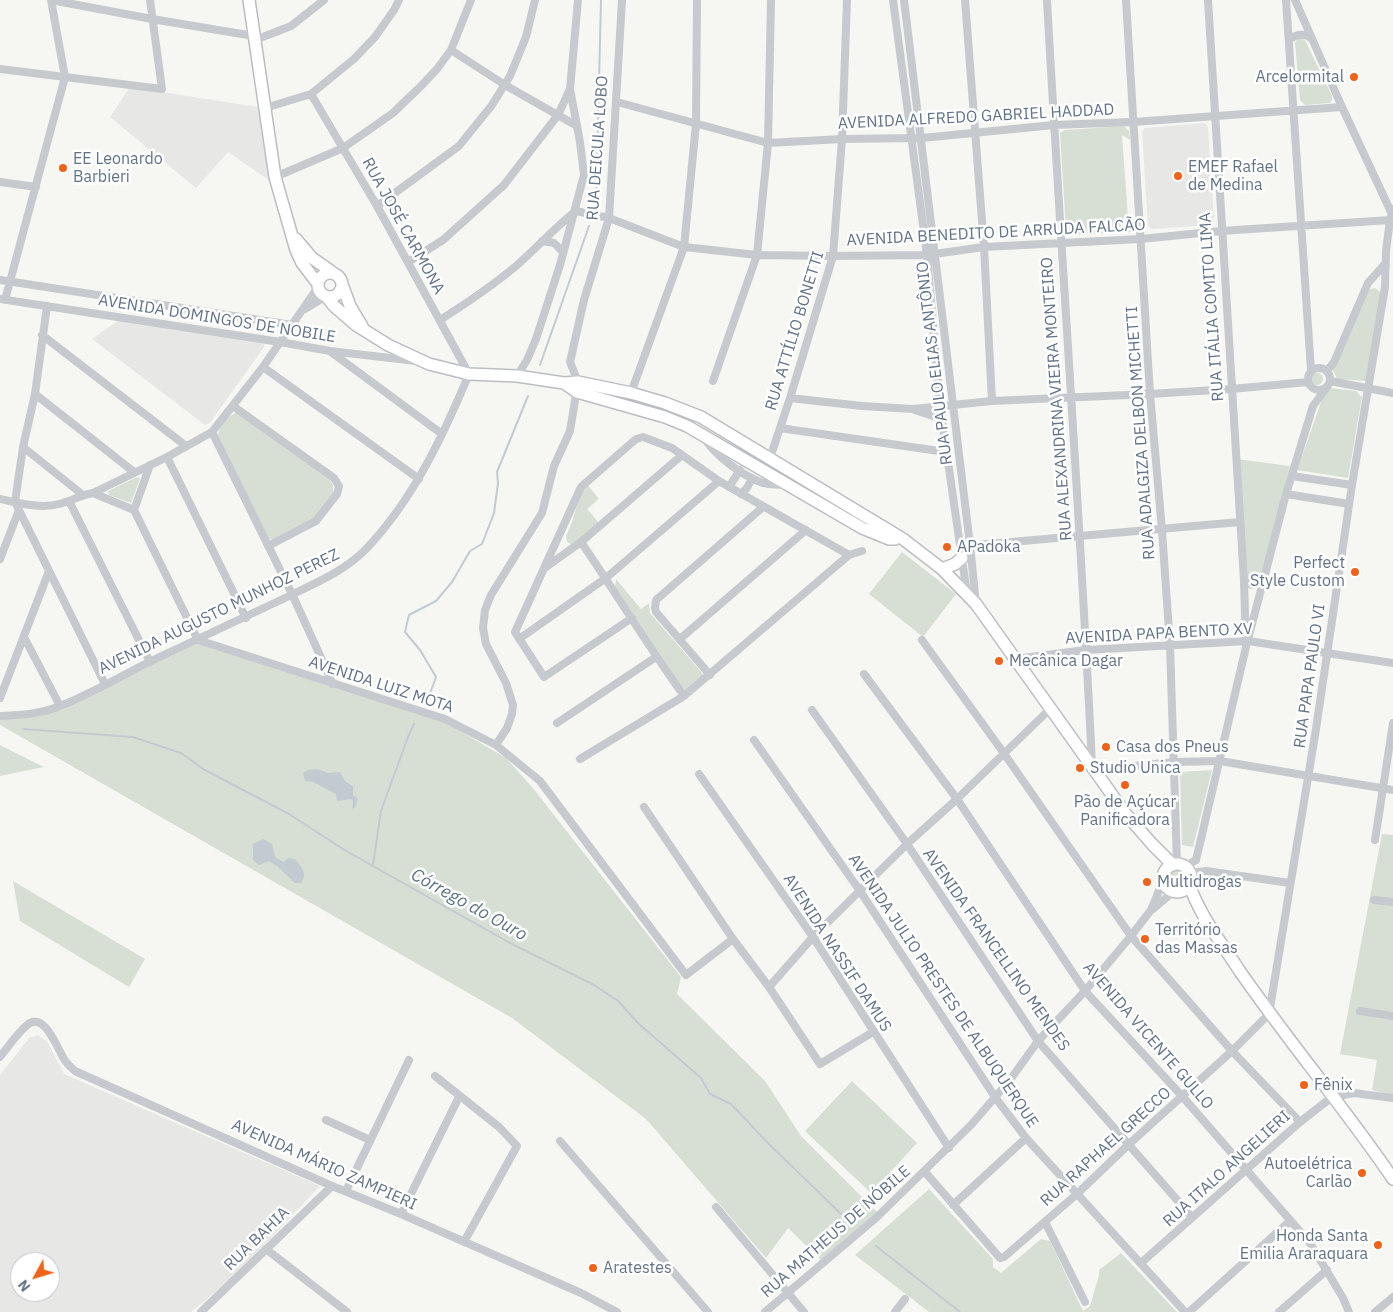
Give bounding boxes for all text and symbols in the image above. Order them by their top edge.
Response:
place label: Arcelormital [1256,67,1344,87]
marker: Arcelormital [1348,71,1360,83]
street label: RUA DEICULA LOBO [583,75,613,221]
street label: AVENIDA ALFREDO GABRIEL HADDAD [837,100,1115,134]
place label: EE Leonardo Barbieri [73,149,163,187]
street label: RUA JOSÉ CARMONA [358,154,448,298]
place label: EMEF Rafael de Medina [1188,157,1278,195]
marker: EE Leonardo Barbieri [57,162,69,174]
marker: EMEF Rafael de Medina [1172,170,1184,182]
street label: RUA ITÁLIA COMITO LIMA [1196,212,1228,402]
street label: AVENIDA BENEDITO DE ARRUDA FALCÃO [846,216,1146,250]
street label: RUA ATTÍLIO BONETTI [762,249,828,413]
street label: RUA ALEXANDRINA VIEIRA MONTEIRO [1037,256,1077,542]
street label: RUA PAULO ELIAS ANTÔNIO [913,260,957,466]
street label: AVENIDA DOMINGOS DE NOBILE [97,291,337,347]
street label: RUA ADALGIZA DELBON MICHETTI [1123,306,1159,560]
place label: APadoka [957,537,1020,557]
marker: APadoka [941,541,953,553]
street label: AVENIDA AUGUSTO MUNHOZ PEREZ [96,545,342,679]
place label: Perfect Style Custom [1250,553,1345,591]
marker: Perfect Style Custom [1349,566,1361,578]
street label: RUA PAPA PAULO VI [1290,603,1330,749]
street label: AVENIDA PAPA BENTO XV [1065,619,1253,649]
place label: Mecânica Dagar [1009,651,1123,671]
street label: AVENIDA LUIZ MOTA [306,653,456,717]
marker: Mecânica Dagar [993,655,1005,667]
place label: Casa dos Pneus [1116,737,1229,757]
marker: Casa dos Pneus [1100,741,1112,753]
place label: Studio Unica [1090,758,1181,778]
marker: Studio Unica [1074,762,1086,774]
marker: Pão de Açúcar Panificadora [1119,779,1131,791]
place label: Pão de Açúcar Panificadora [1074,792,1176,830]
street label: AVENIDA FRANCELLINO MENDES [918,845,1074,1055]
street label: AVENIDA JULIO PRESTES DE ALBUQUERQUE [844,851,1042,1131]
water label: Córrego do Ouro [407,864,531,946]
street label: AVENIDA NASSIF DAMUS [779,871,895,1035]
place label: Multidrogas [1157,872,1242,892]
marker: Multidrogas [1141,876,1153,888]
place label: Território das Massas [1155,920,1238,958]
marker: Território das Massas [1139,933,1151,945]
street label: AVENIDA VICENTE GULLO [1079,958,1217,1114]
place label: Fênix [1314,1075,1353,1095]
marker: Fênix [1298,1079,1310,1091]
street label: RUA RAPHAEL GRECCO [1037,1083,1175,1211]
street label: RUA ITALO ANGELIERI [1159,1107,1295,1231]
street label: AVENIDA MÁRIO ZAMPIERI [228,1115,420,1215]
place label: Autoelétrica Carlão [1264,1154,1352,1192]
street label: RUA MATHEUS DE NÓBILE [758,1162,914,1302]
marker: Autoelétrica Carlão [1356,1167,1368,1179]
street label: RUA BAHIA [220,1203,294,1275]
place label: Honda Santa Emilia Araraquara [1240,1226,1368,1264]
marker: Honda Santa Emilia Araraquara [1372,1239,1384,1251]
north arrow [10,1252,60,1302]
place label: Aratestes [603,1258,672,1278]
marker: Aratestes [587,1262,599,1274]
text: N [14,1276,34,1295]

